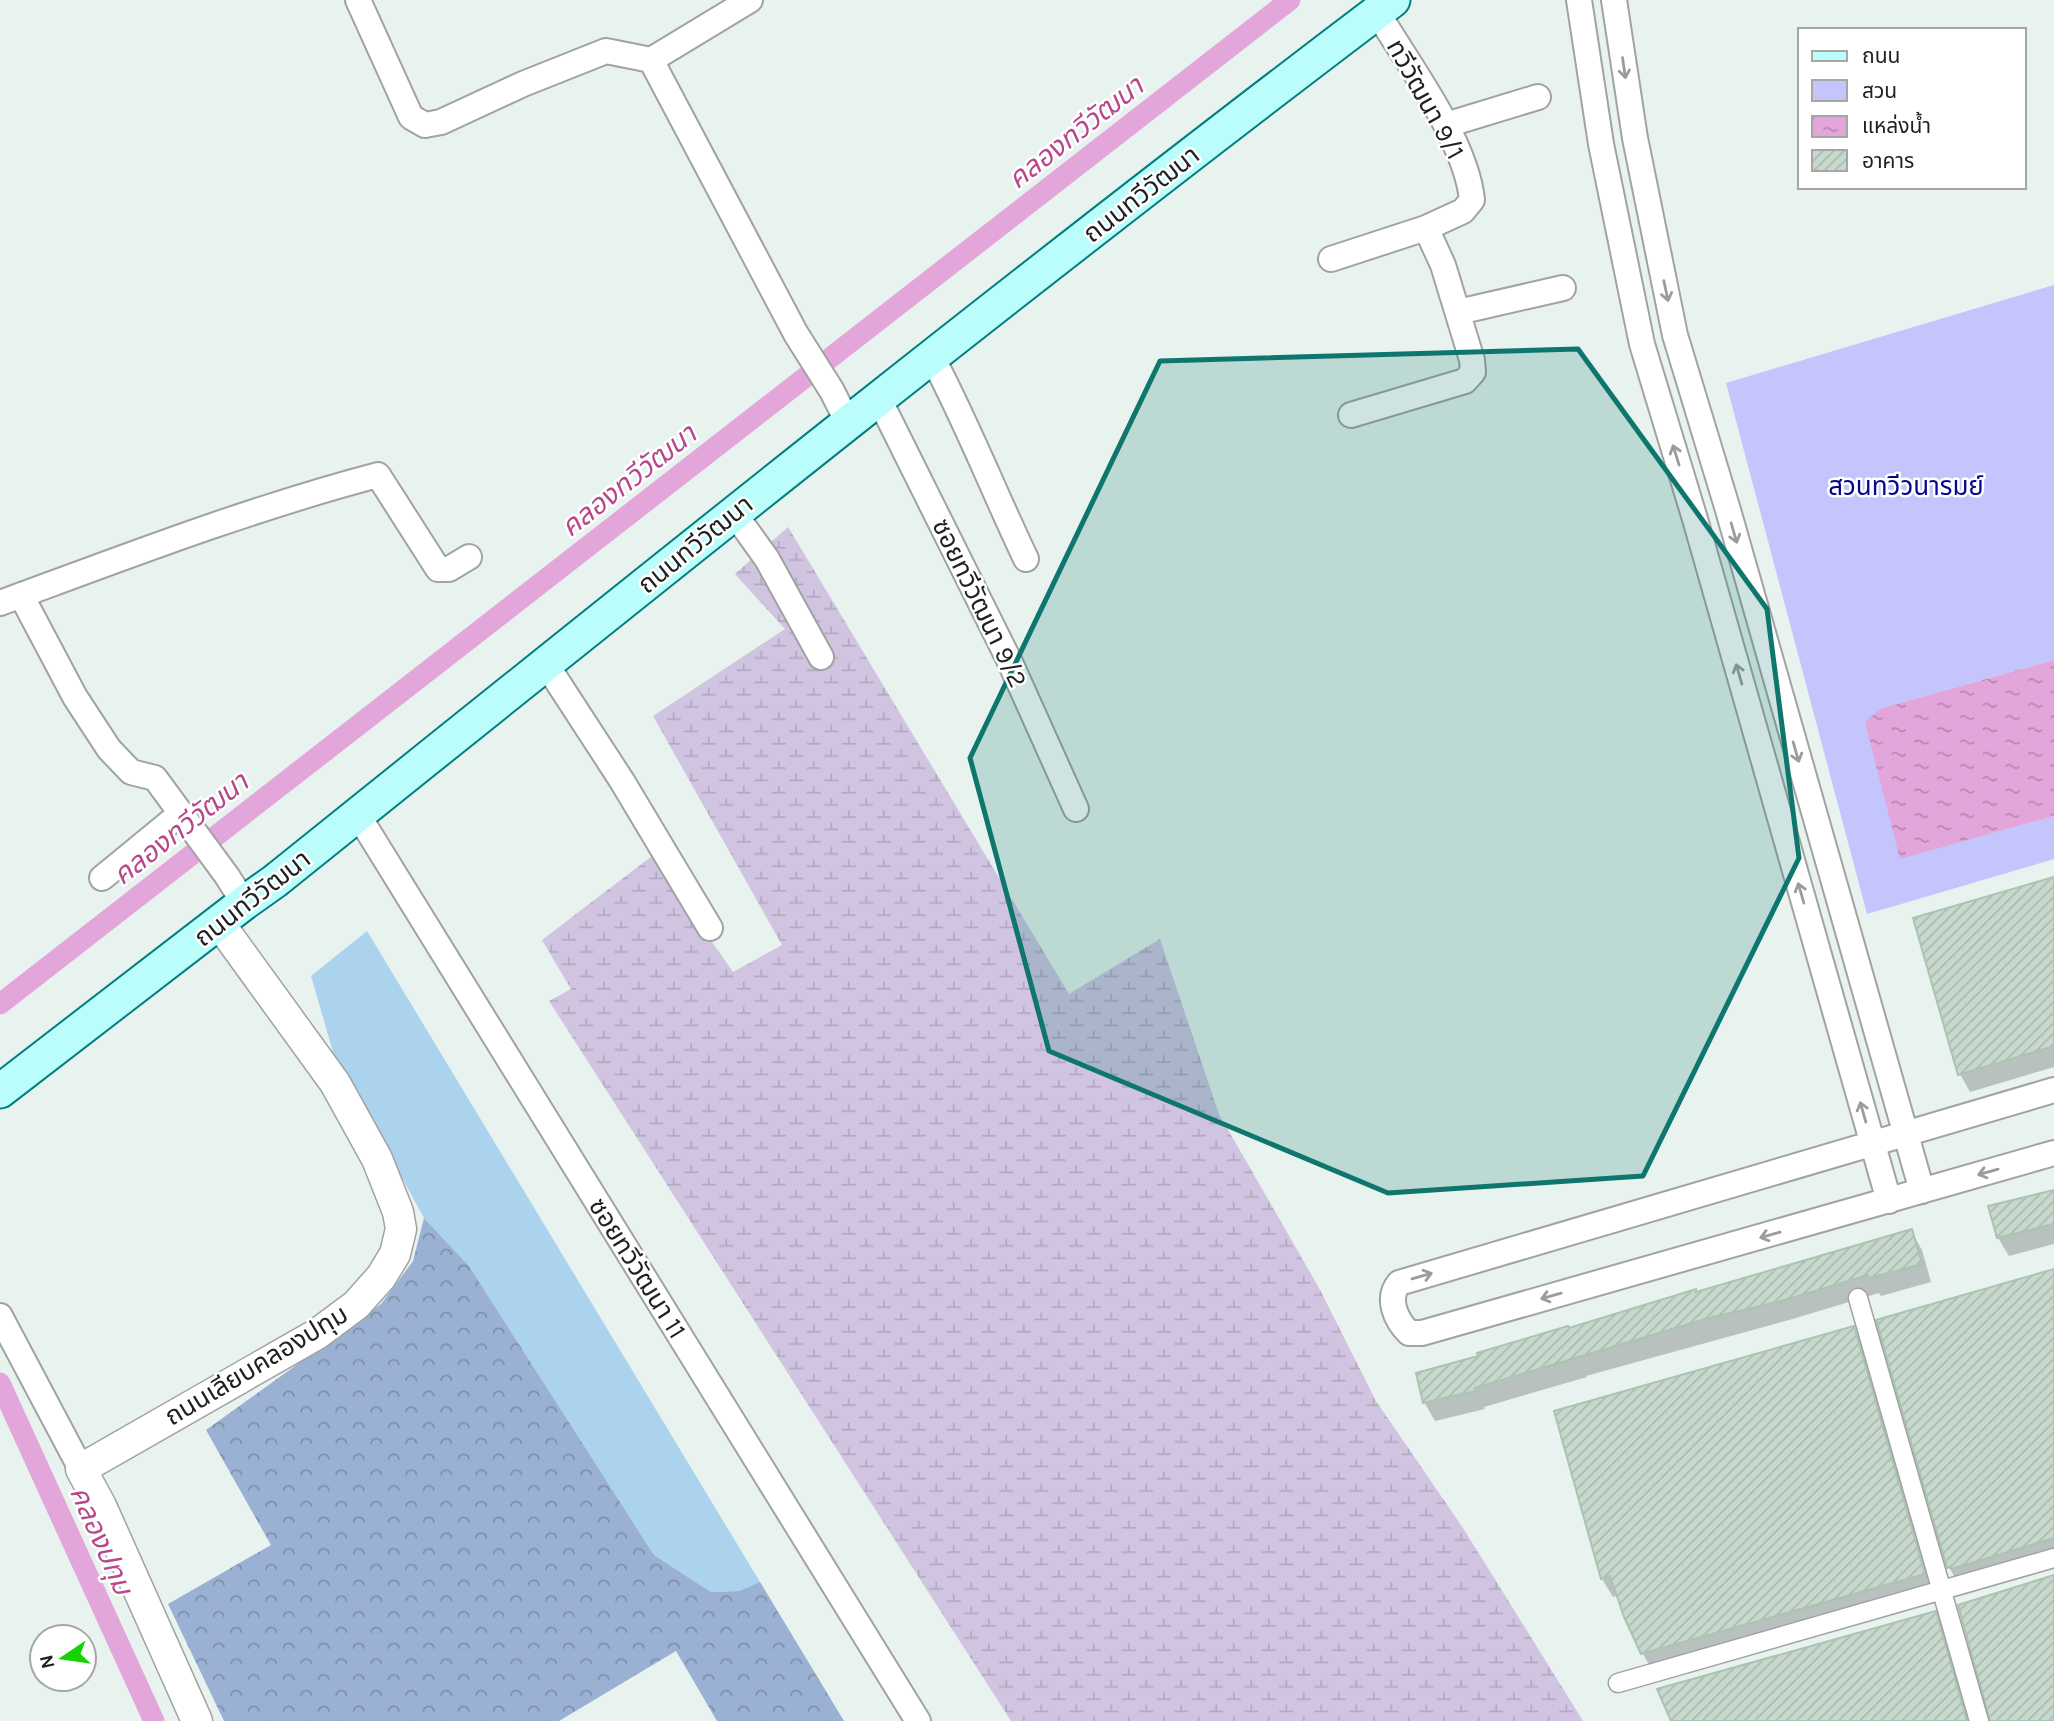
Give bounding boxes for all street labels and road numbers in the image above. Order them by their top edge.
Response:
street label: ทวีวัฒนา 9/1 [1380,34,1471,165]
street label: ถนนทวีวัฒนา [1077,139,1206,249]
street label: ถนนทวีวัฒนา [632,489,759,600]
street label: ซอยทวีวัฒนา 9/2 [925,514,1034,693]
street label: ถนนทวีวัฒนา [188,843,317,953]
street label: ซอยทวีวัฒนา 11 [582,1192,693,1344]
street label: ถนนเลียบคลองปทุม [159,1299,353,1432]

